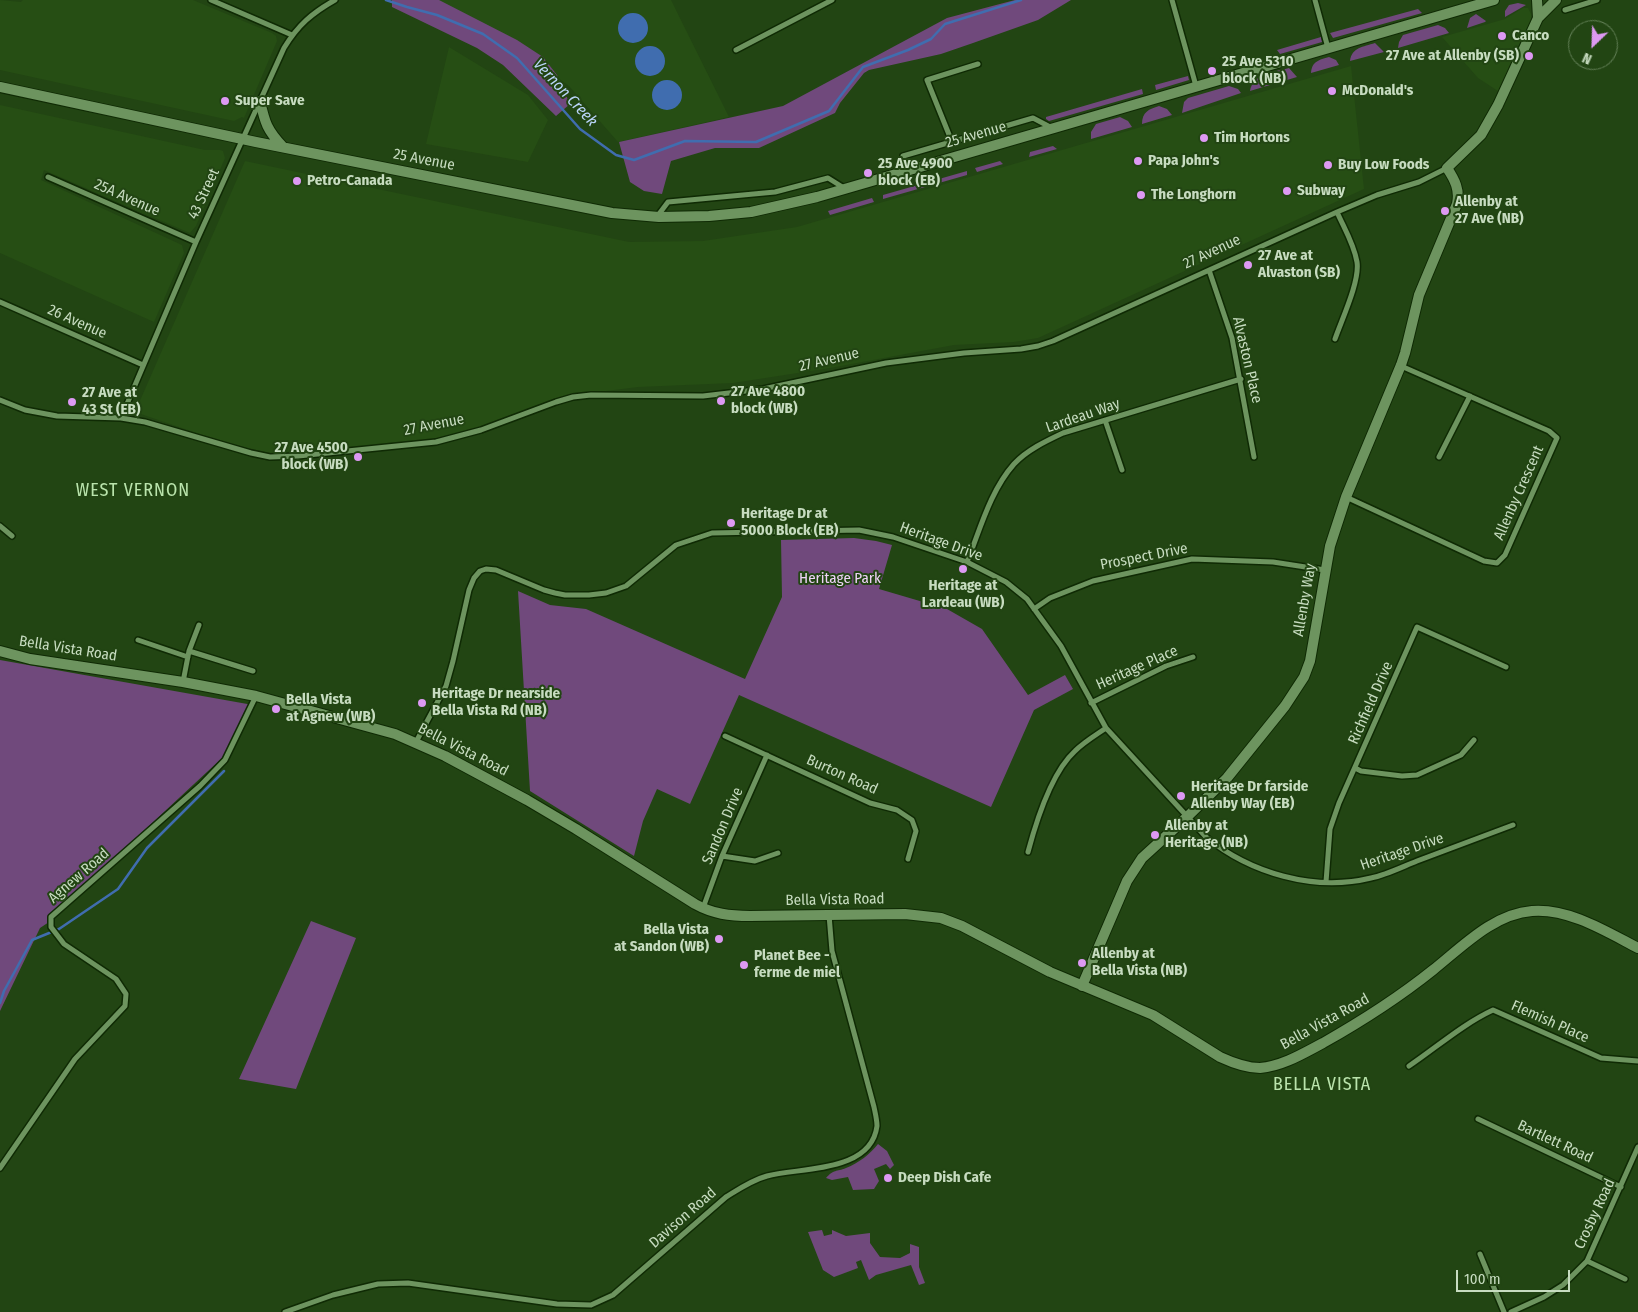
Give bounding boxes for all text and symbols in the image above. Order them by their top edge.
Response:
north arrow [1568,20,1618,70]
place label: Canco [1512,27,1549,45]
marker: Canco [1496,30,1508,42]
place label: 27 Ave at Allenby (SB) [1386,47,1519,65]
text: N [1580,49,1594,68]
marker: 27 Ave at Allenby (SB) [1523,50,1535,62]
place label: 25 Ave 5310 block (NB) [1222,53,1294,88]
water label: Vernon Creek [529,55,601,131]
marker: 25 Ave 5310 block (NB) [1206,65,1218,77]
place label: McDonald's [1342,82,1413,100]
marker: McDonald's [1326,85,1338,97]
place label: Super Save [235,92,304,110]
marker: Super Save [219,95,231,107]
street label: 25 Avenue [944,118,1008,152]
place label: Tim Hortons [1214,129,1290,147]
marker: Tim Hortons [1198,132,1210,144]
street label: 25 Avenue [392,145,456,175]
place label: Papa John's [1148,152,1219,170]
place label: 25 Ave 4900 block (EB) [878,155,953,190]
marker: Papa John's [1132,155,1144,167]
place label: Buy Low Foods [1338,156,1429,174]
marker: Buy Low Foods [1322,159,1334,171]
street label: 43 Street [184,166,224,222]
marker: 25 Ave 4900 block (EB) [862,167,874,179]
place label: Petro-Canada [307,172,392,190]
marker: Petro-Canada [291,175,303,187]
street label: 25A Avenue [91,176,163,220]
place label: Subway [1297,182,1345,200]
marker: Subway [1281,185,1293,197]
place label: The Longhorn [1151,186,1236,204]
marker: The Longhorn [1135,189,1147,201]
place label: Allenby at 27 Ave (NB) [1455,193,1524,228]
marker: Allenby at 27 Ave (NB) [1439,205,1451,217]
street label: 27 Avenue [1180,231,1244,273]
place label: 27 Ave at Alvaston (SB) [1258,247,1340,282]
marker: 27 Ave at Alvaston (SB) [1242,259,1254,271]
street label: 26 Avenue [45,301,109,343]
street label: Alvaston Place [1228,315,1266,405]
street label: 27 Avenue [797,344,861,376]
place label: 27 Ave 4800 block (WB) [731,383,805,418]
place label: 27 Ave at 43 St (EB) [82,384,140,419]
marker: 27 Ave 4800 block (WB) [715,395,727,407]
street label: Lardeau Way [1044,395,1122,437]
marker: 27 Ave at 43 St (EB) [66,396,78,408]
street label: 27 Avenue [402,410,466,440]
place label: 27 Ave 4500 block (WB) [275,439,348,474]
street label: Allenby Crescent [1490,443,1548,543]
marker: 27 Ave 4500 block (WB) [352,451,364,463]
district label: WEST VERNON [74,480,192,502]
place label: Heritage Dr at 5000 Block (EB) [741,505,838,540]
marker: Heritage Dr at 5000 Block (EB) [725,517,737,529]
street label: Heritage Drive [897,519,985,565]
street label: Prospect Drive [1099,540,1189,574]
street label: Allenby Way [1290,562,1320,638]
marker: Heritage at Lardeau (WB) [957,563,969,575]
park label: Heritage Park [799,570,881,588]
place label: Heritage at Lardeau (WB) [922,577,1004,612]
street label: Bella Vista Road [18,632,118,666]
street label: Heritage Place [1093,642,1181,694]
street label: Richfield Drive [1345,659,1397,747]
place label: Heritage Dr nearside Bella Vista Rd (NB) [432,685,560,720]
place label: Bella Vista at Agnew (WB) [286,691,375,726]
marker: Heritage Dr nearside Bella Vista Rd (NB) [416,697,428,709]
marker: Bella Vista at Agnew (WB) [270,703,282,715]
street label: Bella Vista Road [415,720,511,780]
street label: Burton Road [803,751,881,799]
place label: Heritage Dr farside Allenby Way (EB) [1191,778,1308,813]
street label: Sandon Drive [699,785,747,867]
marker: Heritage Dr farside Allenby Way (EB) [1175,790,1187,802]
place label: Allenby at Heritage (NB) [1165,817,1248,852]
marker: Allenby at Heritage (NB) [1149,829,1161,841]
street label: Heritage Drive [1358,829,1446,875]
street label: Agnew Road [45,845,113,907]
street label: Bella Vista Road [785,890,885,910]
place label: Bella Vista at Sandon (WB) [614,921,709,956]
marker: Bella Vista at Sandon (WB) [713,933,725,945]
place label: Allenby at Bella Vista (NB) [1092,945,1187,980]
place label: Planet Bee - ferme de miel [754,947,840,982]
marker: Allenby at Bella Vista (NB) [1076,957,1088,969]
marker: Planet Bee - ferme de miel [738,959,750,971]
street label: Bella Vista Road [1277,990,1373,1054]
street label: Flemish Place [1508,997,1592,1047]
district label: BELLA VISTA [1272,1074,1372,1096]
street label: Bartlett Road [1514,1117,1596,1167]
place label: Deep Dish Cafe [898,1169,991,1187]
marker: Deep Dish Cafe [882,1172,894,1184]
street label: Crosby Road [1571,1176,1619,1252]
street label: Davison Road [646,1184,720,1252]
scale bar [1458,1260,1572,1292]
text: 100 m [1464,1270,1501,1288]

